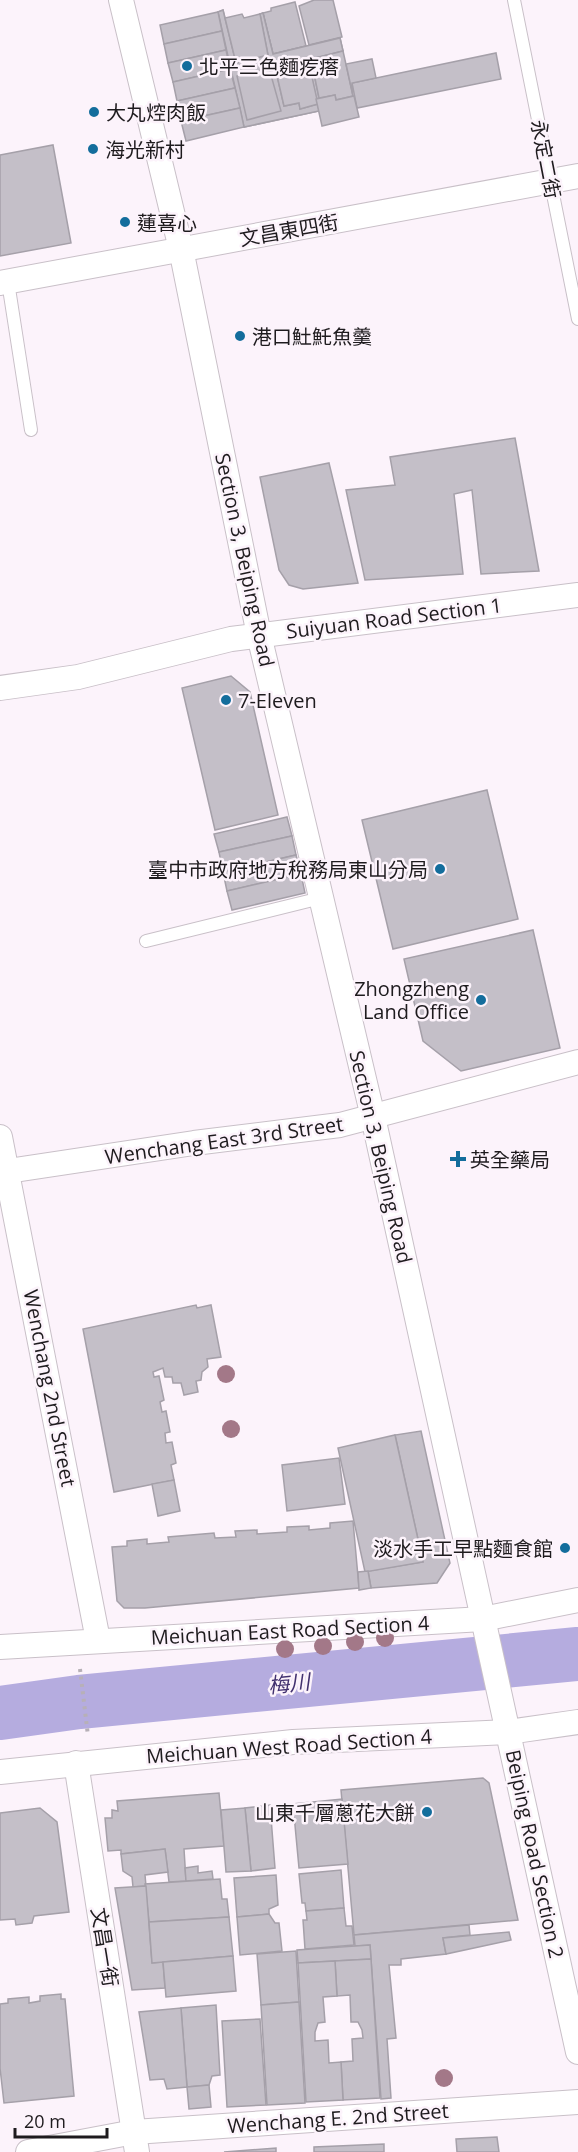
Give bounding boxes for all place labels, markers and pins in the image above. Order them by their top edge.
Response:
place label: 北平三色麵疙瘩 [199,53,339,80]
marker: 北平三色麵疙瘩 [180,59,194,73]
place label: 大丸焢肉飯 [106,99,206,126]
marker: 大丸焢肉飯 [87,105,101,119]
place label: 海光新村 [105,136,185,163]
marker: 海光新村 [86,142,100,156]
place label: 蓮喜心 [137,209,197,236]
marker: 蓮喜心 [118,215,132,229]
place label: 港口𩵚魠魚羹 [252,323,372,350]
marker: 港口𩵚魠魚羹 [233,329,247,343]
place label: 7-Eleven [238,687,317,714]
marker: 7-Eleven [219,693,233,707]
place label: 臺中市政府地方稅務局東山分局 [148,856,428,883]
marker: 臺中市政府地方稅務局東山分局 [433,862,447,876]
place label: Zhongzheng Land Office [354,975,469,1025]
marker: Zhongzheng Land Office [474,993,488,1007]
place label: 英全藥局 [470,1146,550,1173]
marker: 英全藥局 [451,1152,465,1166]
place label: 淡水手工早點麵食館 [373,1535,553,1562]
marker: 淡水手工早點麵食館 [558,1541,572,1555]
place label: 山東千層蔥花大餅 [255,1799,415,1826]
marker: 山東千層蔥花大餅 [420,1805,434,1819]

